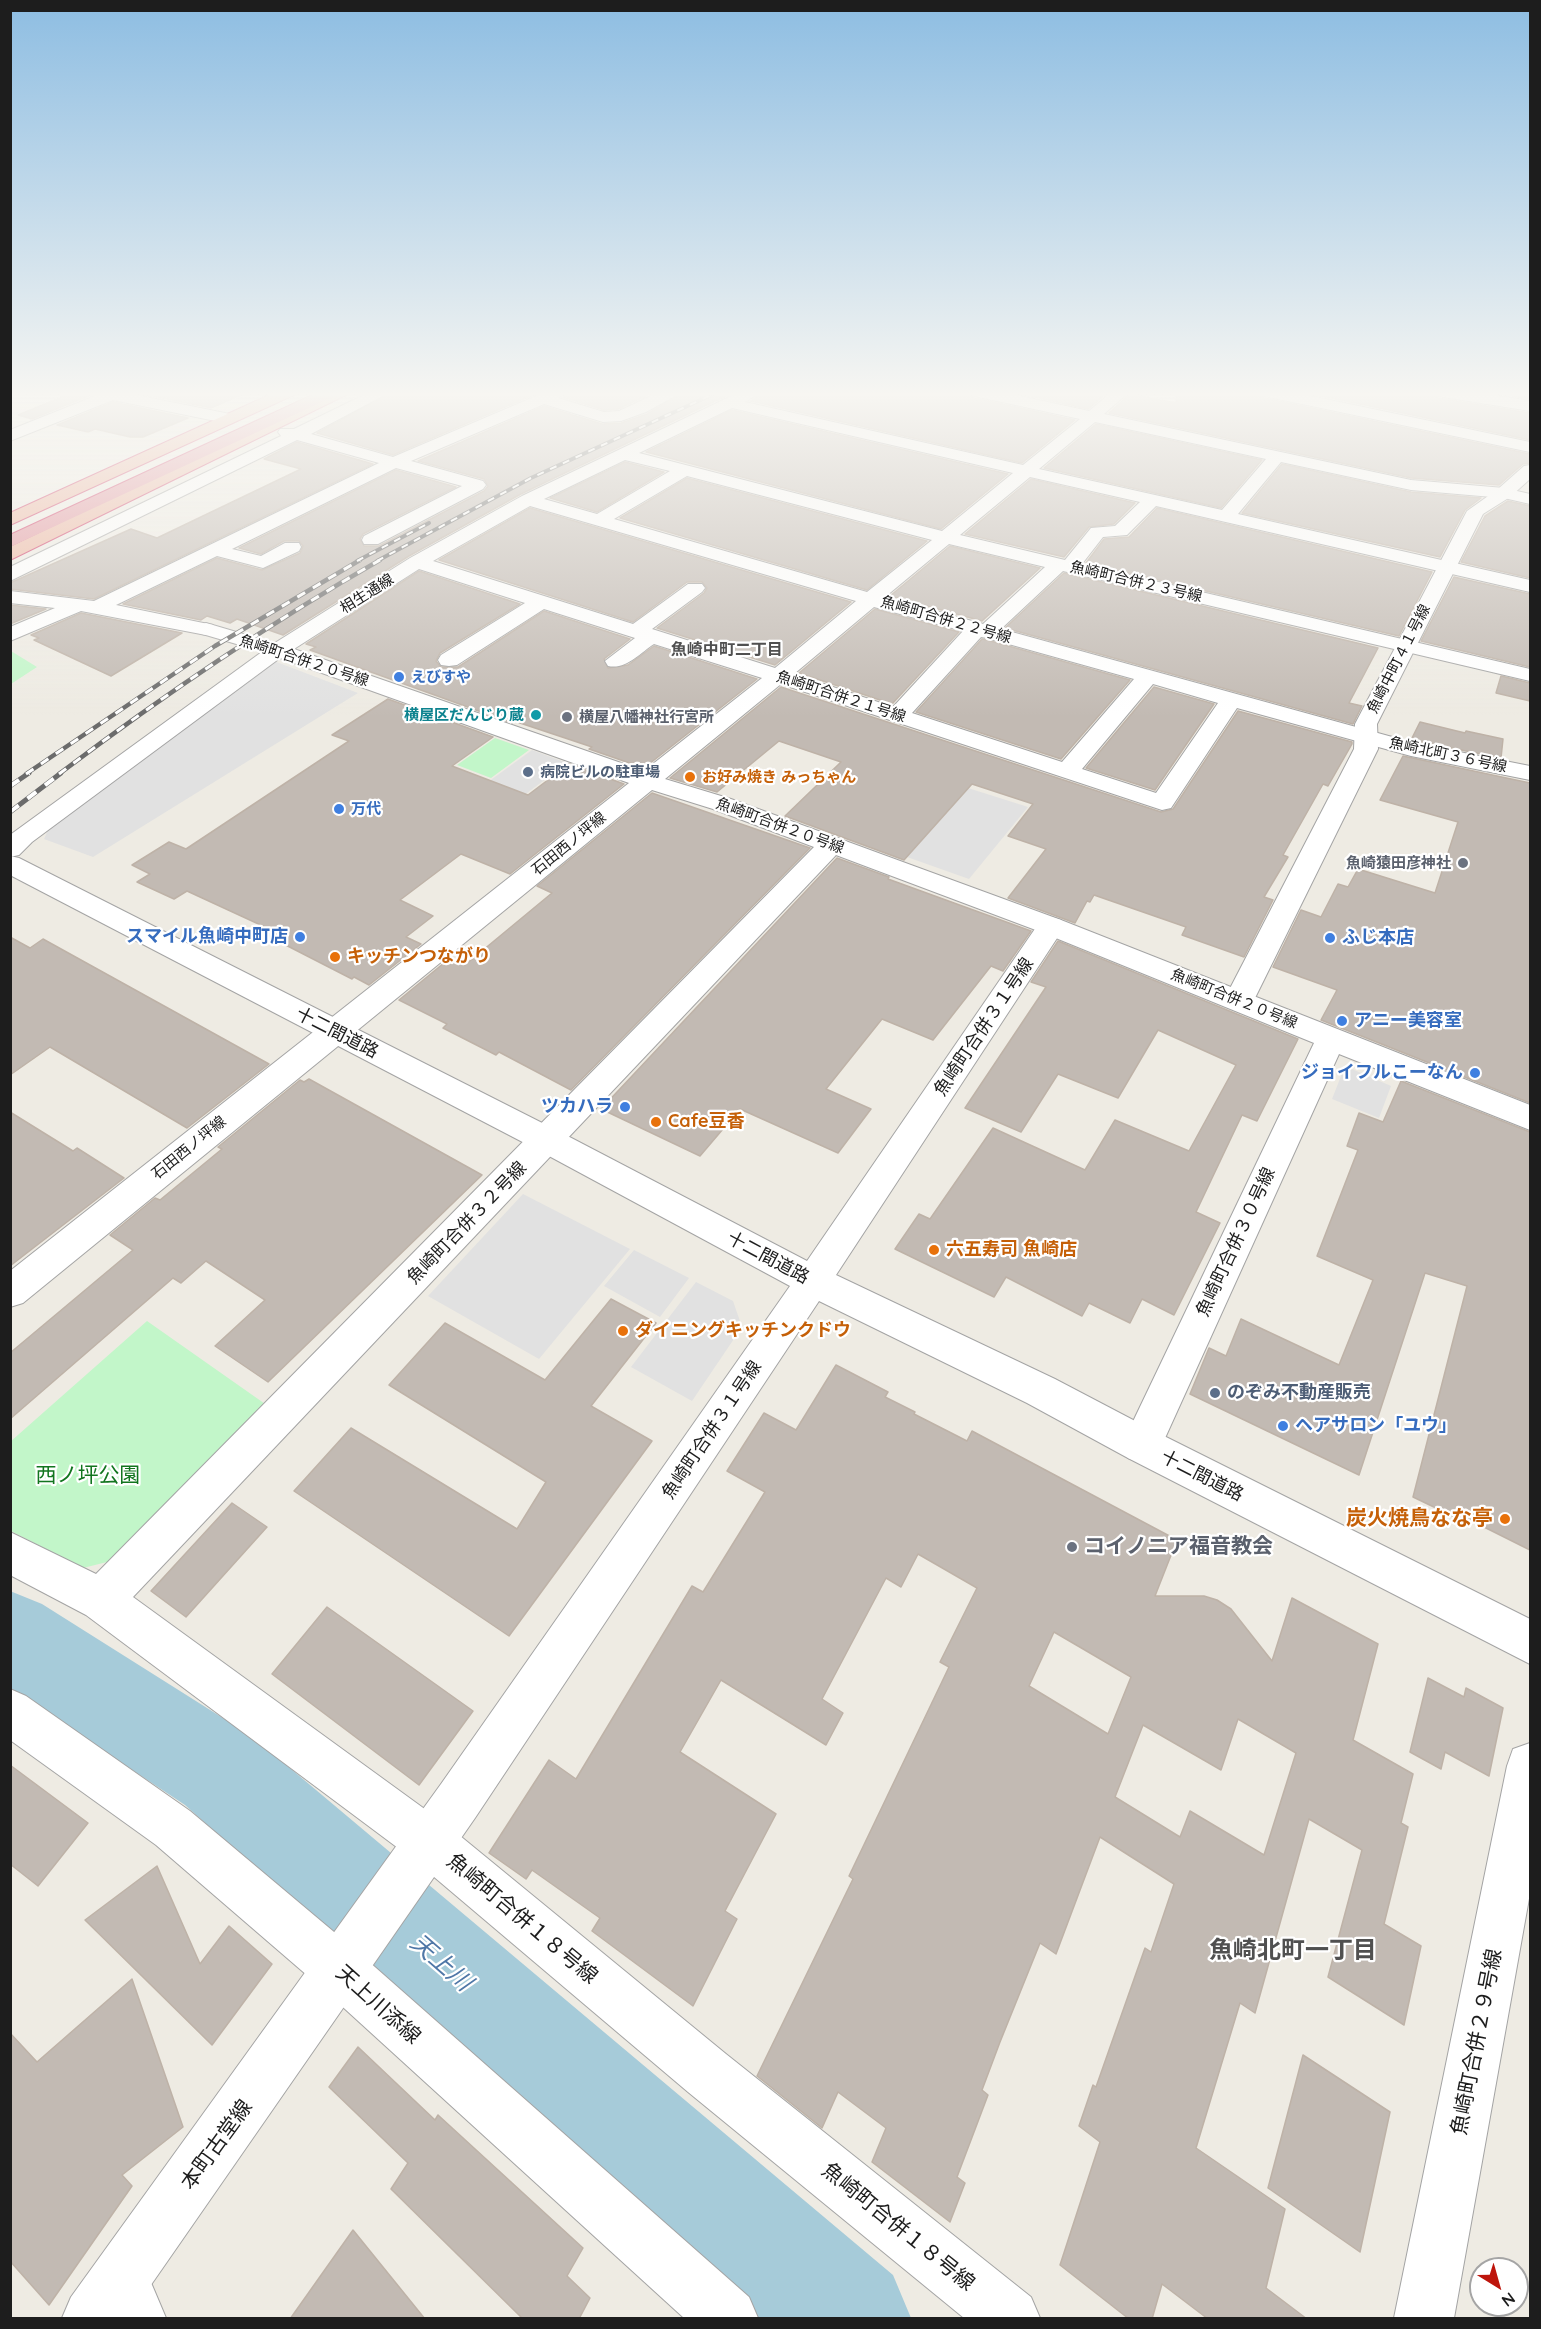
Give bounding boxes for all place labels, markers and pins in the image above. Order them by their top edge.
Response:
place label: えびすや [411,668,471,686]
marker: えびすや [392,670,406,684]
place label: 横屋区だんじり蔵 [404,706,524,724]
marker: 横屋区だんじり蔵 [529,708,543,722]
place label: 横屋八幡神社行宮所 [579,708,714,726]
marker: 横屋八幡神社行宮所 [560,710,574,724]
place label: 病院ビルの駐車場 [540,763,660,781]
marker: 病院ビルの駐車場 [521,765,535,779]
place label: お好み焼き みっちゃん [702,768,856,786]
marker: お好み焼き みっちゃん [683,770,697,784]
place label: 万代 [351,800,381,818]
marker: 万代 [332,802,346,816]
place label: 魚崎猿田彦神社 [1346,854,1451,872]
marker: 魚崎猿田彦神社 [1456,856,1470,870]
place label: スマイル魚崎中町店 [126,926,288,948]
place label: ふじ本店 [1342,927,1414,949]
marker: スマイル魚崎中町店 [293,930,307,944]
marker: ふじ本店 [1323,931,1337,945]
place label: キッチンつながり [347,946,491,968]
marker: キッチンつながり [328,950,342,964]
place label: アニー美容室 [1354,1010,1462,1032]
marker: アニー美容室 [1335,1014,1349,1028]
place label: ジョイフルこーなん [1301,1062,1463,1084]
marker: ジョイフルこーなん [1468,1066,1482,1080]
place label: ツカハラ [541,1096,613,1118]
marker: ツカハラ [618,1100,632,1114]
place label: Cafe豆香 [668,1111,745,1133]
marker: Cafe豆香 [649,1115,663,1129]
place label: 六五寿司 魚崎店 [946,1239,1077,1261]
marker: 六五寿司 魚崎店 [927,1243,941,1257]
place label: ダイニングキッチンクドウ [635,1320,851,1342]
marker: ダイニングキッチンクドウ [616,1324,630,1338]
place label: のぞみ不動産販売 [1227,1382,1371,1404]
marker: のぞみ不動産販売 [1208,1386,1222,1400]
place label: ヘアサロン「ユウ」 [1295,1415,1457,1437]
marker: ヘアサロン「ユウ」 [1276,1419,1290,1433]
place label: 炭火焼鳥なな亭 [1346,1506,1493,1532]
marker: 炭火焼鳥なな亭 [1498,1512,1512,1526]
place label: コイノニア福音教会 [1084,1534,1273,1560]
marker: コイノニア福音教会 [1065,1540,1079,1554]

